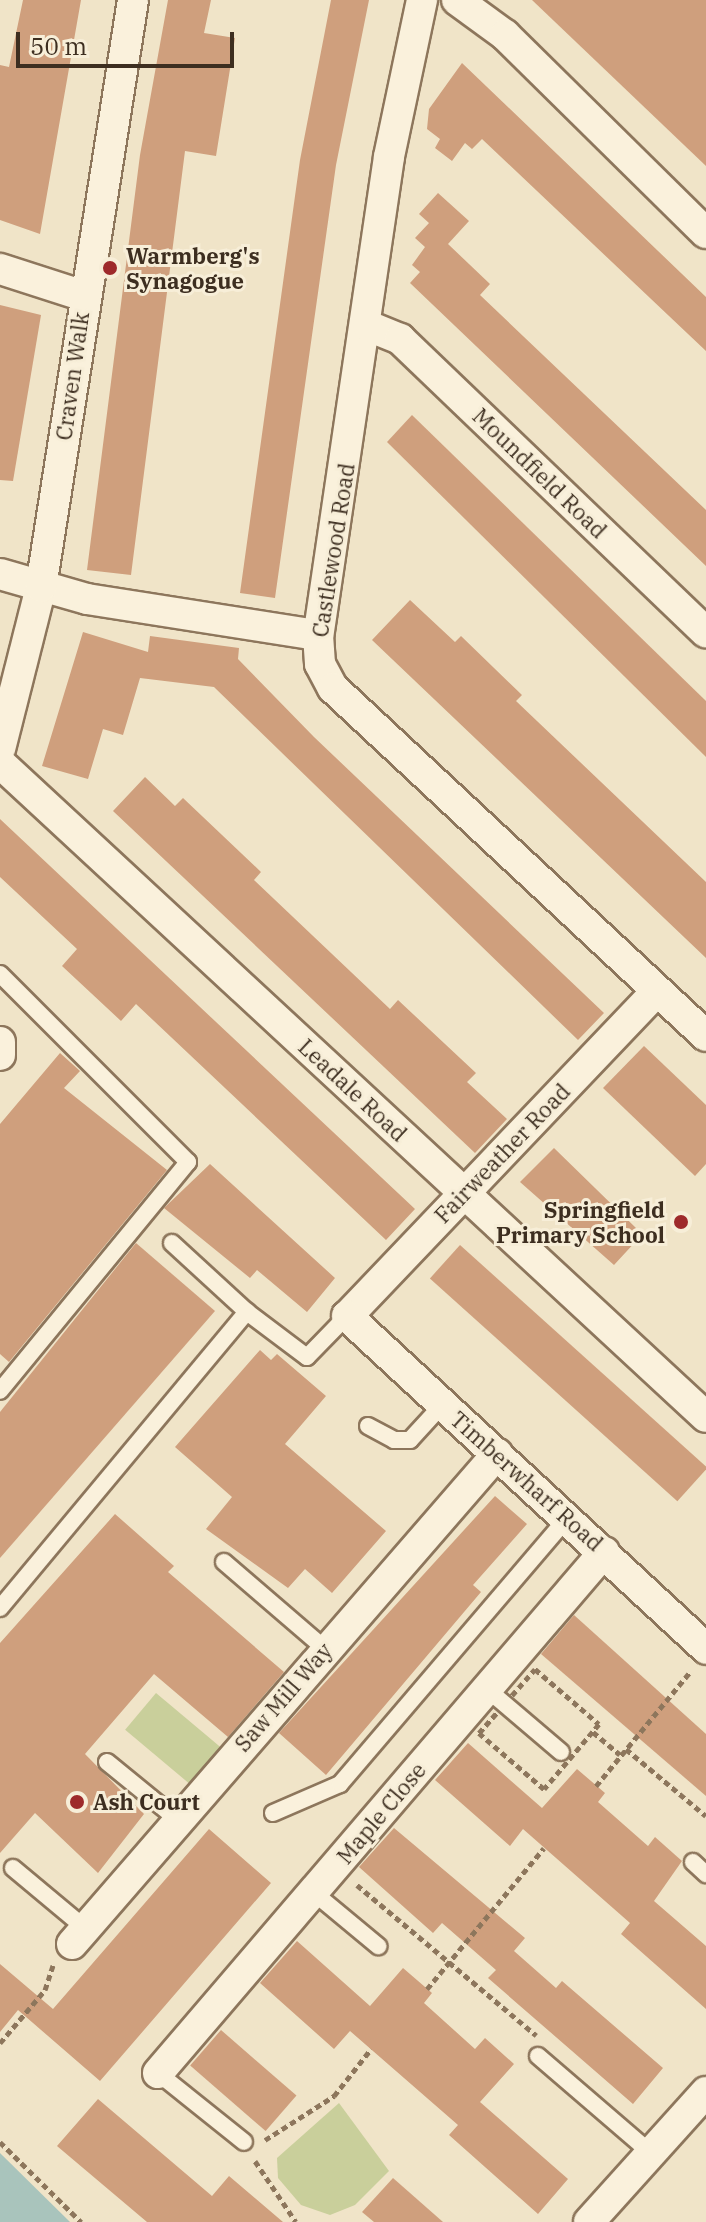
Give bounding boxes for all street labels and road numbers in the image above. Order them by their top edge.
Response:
street label: Craven Walk [50,310,94,442]
street label: Moundfield Road [468,402,612,544]
street label: Castlewood Road [306,461,360,639]
street label: Leadale Road [293,1033,413,1147]
street label: Fairweather Road [429,1078,575,1228]
street label: Timberwharf Road [445,1406,609,1556]
street label: Saw Mill Way [229,1637,337,1757]
street label: Maple Close [331,1757,431,1869]

